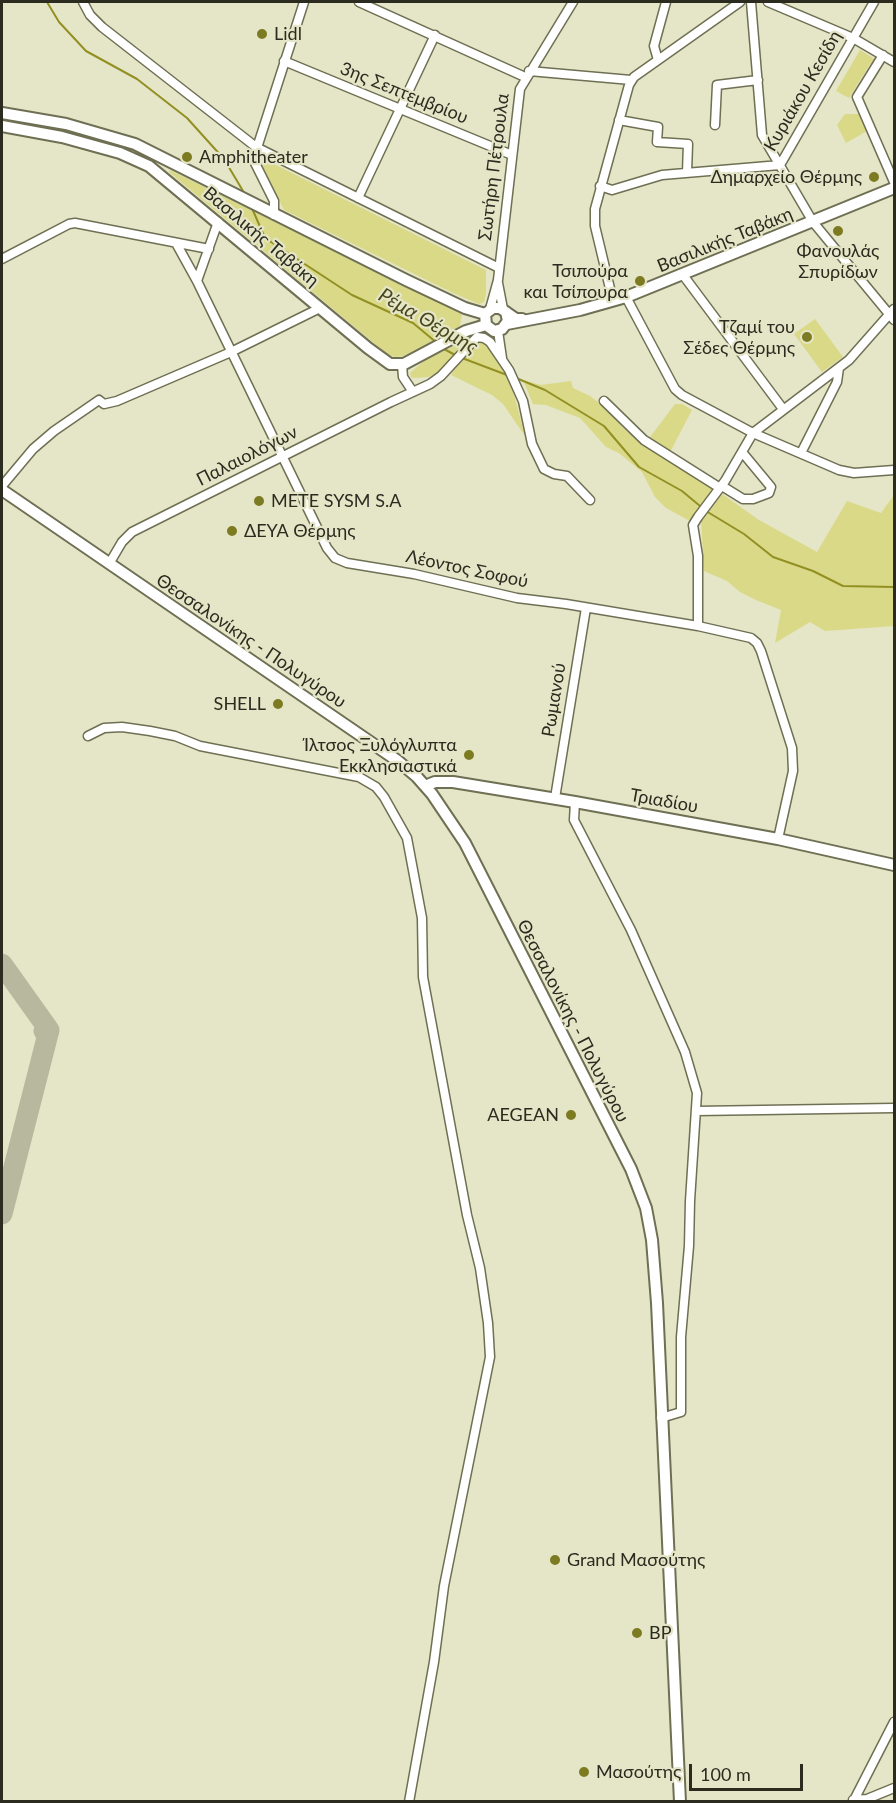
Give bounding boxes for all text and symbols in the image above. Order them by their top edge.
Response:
place label: Lidl [274,23,302,45]
marker: Lidl [255,27,269,41]
street label: Κυριάκου Κεσίδη [760,27,846,155]
street label: 3ης Σεπτεμβρίου [337,58,471,128]
street label: Σωτήρη Πέτρουλα [474,92,514,242]
place label: Amphitheater [199,146,308,168]
marker: Amphitheater [180,150,194,164]
place label: Δημαρχείο Θέρμης [710,166,862,188]
marker: Δημαρχείο Θέρμης [867,170,881,184]
street label: Βασιλικής Ταβάκη [199,182,323,292]
street label: Βασιλικής Ταβάκη [654,203,796,277]
marker: Φανουλάς Σπυρίδων [831,224,845,238]
place label: Φανουλάς Σπυρίδων [797,240,879,282]
place label: Τσιπούρα και Τσίπουρα [524,260,628,302]
marker: Τσιπούρα και Τσίπουρα [633,274,647,288]
water label: Ρέμα Θέρμης [374,283,482,359]
place label: Τζαμί του Σέδες Θέρμης [683,316,795,358]
marker: Τζαμί του Σέδες Θέρμης [800,330,814,344]
street label: Παλαιολόγων [193,421,301,491]
place label: METE SYSM S.A [271,490,401,512]
marker: METE SYSM S.A [252,494,266,508]
place label: ΔΕΥΑ Θέρμης [244,520,356,542]
marker: ΔΕΥΑ Θέρμης [225,524,239,538]
street label: Λέοντος Σοφού [404,545,530,593]
street label: Θεσσαλονίκης - Πολυγύρου [152,569,350,713]
street label: Ρωμανού [537,661,571,739]
place label: SHELL [214,693,266,715]
marker: SHELL [271,697,285,711]
place label: Ίλτσος Ξυλόγλυπτα Εκκλησιαστικά [304,734,457,777]
marker: Ίλτσος Ξυλόγλυπτα Εκκλησιαστικά [462,748,476,762]
street label: Τριαδίου [628,784,700,818]
street label: Θεσσαλονίκης - Πολυγύρου [512,916,634,1126]
place label: AEGEAN [487,1104,559,1126]
marker: AEGEAN [564,1108,578,1122]
place label: Grand Μασούτης [567,1549,705,1571]
marker: Grand Μασούτης [548,1553,562,1567]
place label: BP [649,1622,671,1644]
marker: BP [630,1626,644,1640]
scale bar [692,1752,806,1790]
place label: Μασούτης [596,1761,681,1783]
text: 100 m [700,1763,751,1785]
marker: Μασούτης [577,1765,591,1779]

